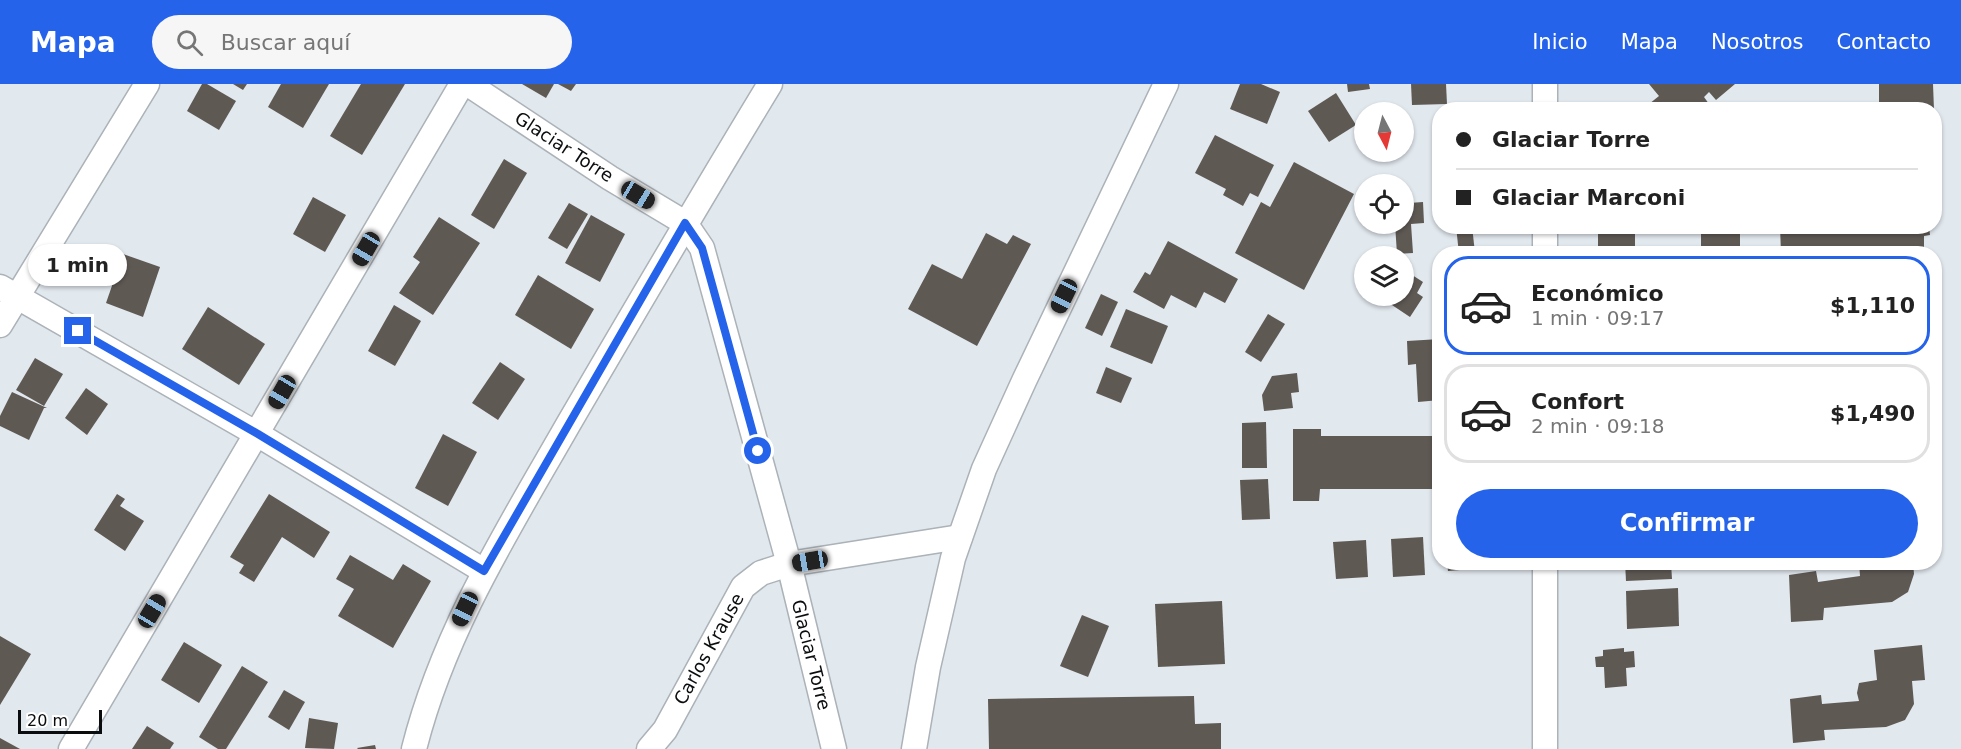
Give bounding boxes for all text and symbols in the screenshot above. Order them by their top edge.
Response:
search box [152,15,572,69]
text: Mapa [30,26,116,59]
icon: search [173,26,206,59]
text: Buscar aquí [221,30,350,55]
text: Inicio [1532,30,1588,54]
text: Mapa [1621,30,1678,54]
text: Nosotros [1711,30,1803,54]
text: Contacto [1836,30,1931,54]
north arrow [1354,102,1414,162]
map controls [1354,102,1414,306]
street label: Glaciar Torre [511,107,617,186]
text: Glaciar Torre [1492,127,1650,152]
button: locate [1354,174,1414,234]
car [618,178,658,212]
text: Glaciar Marconi [1492,185,1685,210]
car [349,229,383,269]
callout: 1 min [28,244,128,286]
button: layers [1354,246,1414,306]
text: 1 min [46,253,109,277]
car [1048,276,1080,316]
icon: car [1459,279,1513,333]
text: Económico [1531,281,1664,306]
text: $1,110 [1830,293,1915,318]
text: 1 min · 09:17 [1531,306,1665,330]
route end [64,317,91,344]
car [265,372,299,412]
icon: car [1459,387,1513,441]
text: Confort [1531,389,1624,414]
text: $1,490 [1830,401,1915,426]
text: 2 min · 09:18 [1531,414,1665,438]
route start [744,437,771,464]
button: Confirmar [1456,489,1918,558]
car [791,549,829,573]
car [449,589,481,629]
street label: Carlos Krause [669,589,748,708]
car [135,591,169,631]
street label: Glaciar Torre [788,597,835,712]
scale bar [18,707,102,734]
text: 20 m [27,711,68,730]

